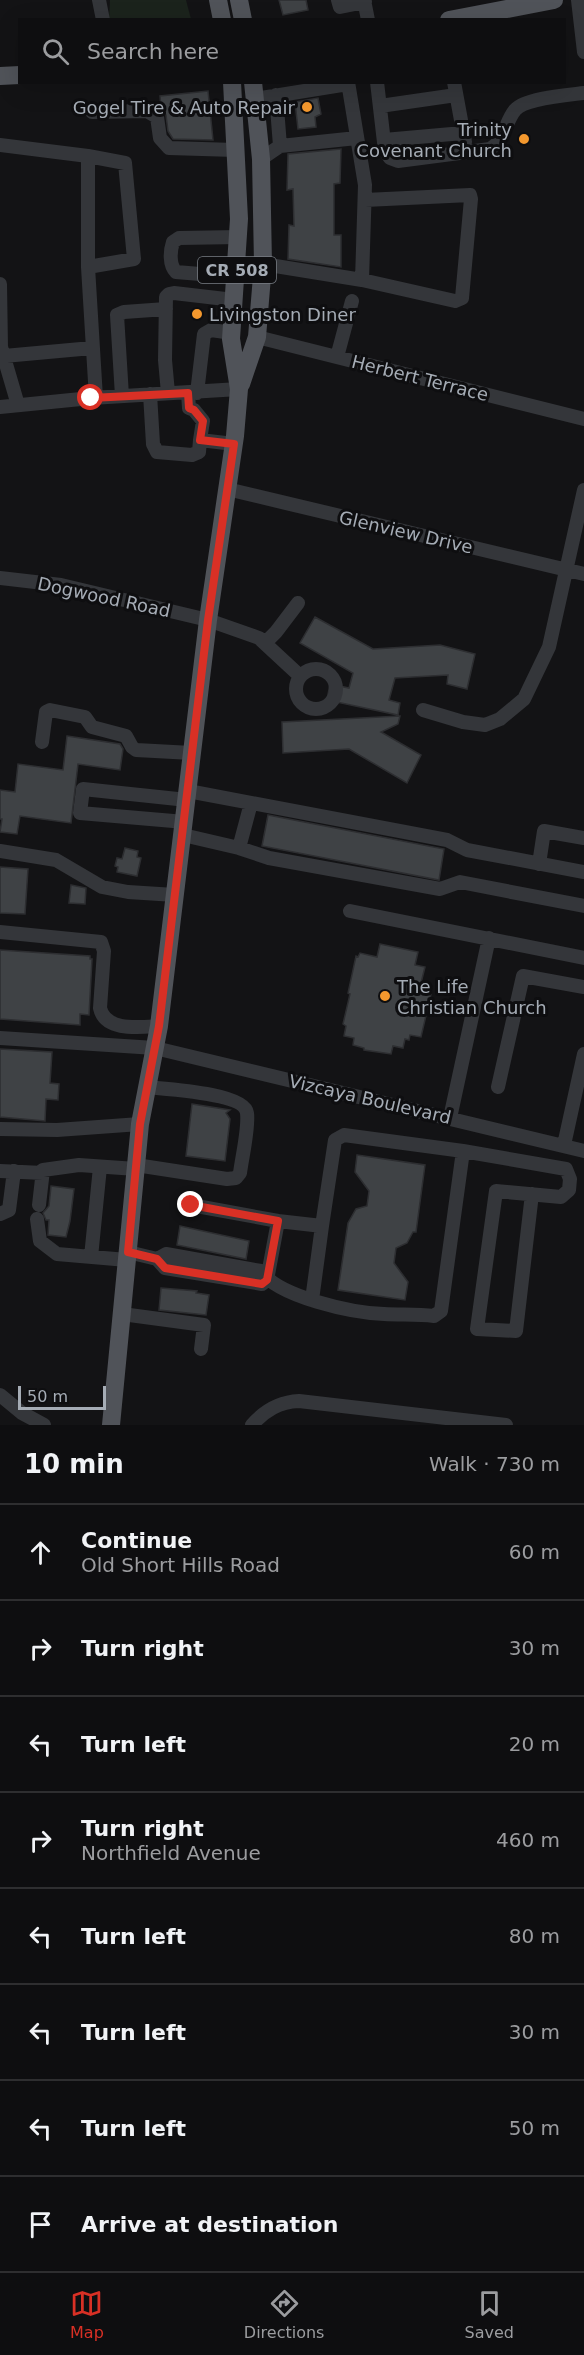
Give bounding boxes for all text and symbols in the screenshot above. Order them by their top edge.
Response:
search box [18,18,566,84]
icon: search [39,35,72,68]
text: Search here [87,39,219,64]
place label: Gogel Tire & Auto Repair [73,97,296,118]
marker: Gogel Tire & Auto Repair [300,100,314,114]
place label: Trinity Covenant Church [356,119,512,161]
marker: Trinity Covenant Church [517,132,531,146]
road number: CR 508 [198,257,276,283]
place label: Livingston Diner [209,304,356,325]
marker: Livingston Diner [190,307,204,321]
street label: Herbert Terrace [349,351,491,405]
route start [77,384,103,410]
street label: Glenview Drive [337,506,475,558]
street label: Dogwood Road [36,573,172,621]
place label: The Life Christian Church [396,976,547,1018]
marker: The Life Christian Church [378,989,392,1003]
street label: Vizcaya Boulevard [287,1070,453,1128]
route end [177,1191,203,1217]
scale bar [18,1383,106,1410]
text: 50 m [27,1387,68,1406]
text: 10 min [24,1449,124,1479]
text: Walk · 730 m [429,1452,560,1476]
text: Continue [81,1528,192,1553]
icon: ahead [24,1536,57,1569]
text: 60 m [509,1540,560,1564]
text: Old Short Hills Road [81,1553,280,1577]
icon: right [24,1632,57,1665]
text: Turn right [81,1636,204,1661]
text: 30 m [509,1636,560,1660]
icon: left [24,1728,57,1761]
text: Turn left [81,1732,186,1757]
text: 20 m [509,1732,560,1756]
text: Turn right [81,1816,204,1841]
icon: right [24,1824,57,1857]
text: 460 m [496,1828,560,1852]
text: Northfield Avenue [81,1841,261,1865]
icon: left [24,1920,57,1953]
text: Turn left [81,1924,186,1949]
text: 80 m [509,1924,560,1948]
icon: left [24,2016,57,2049]
text: Turn left [81,2020,186,2045]
text: 30 m [509,2020,560,2044]
icon: left [24,2112,57,2145]
text: Turn left [81,2116,186,2141]
text: 50 m [509,2116,560,2140]
icon: arrive [24,2208,57,2241]
text: Arrive at destination [81,2212,338,2237]
tab: Map [70,2287,104,2342]
tab: Directions [244,2287,324,2342]
tab: Saved [465,2287,514,2342]

